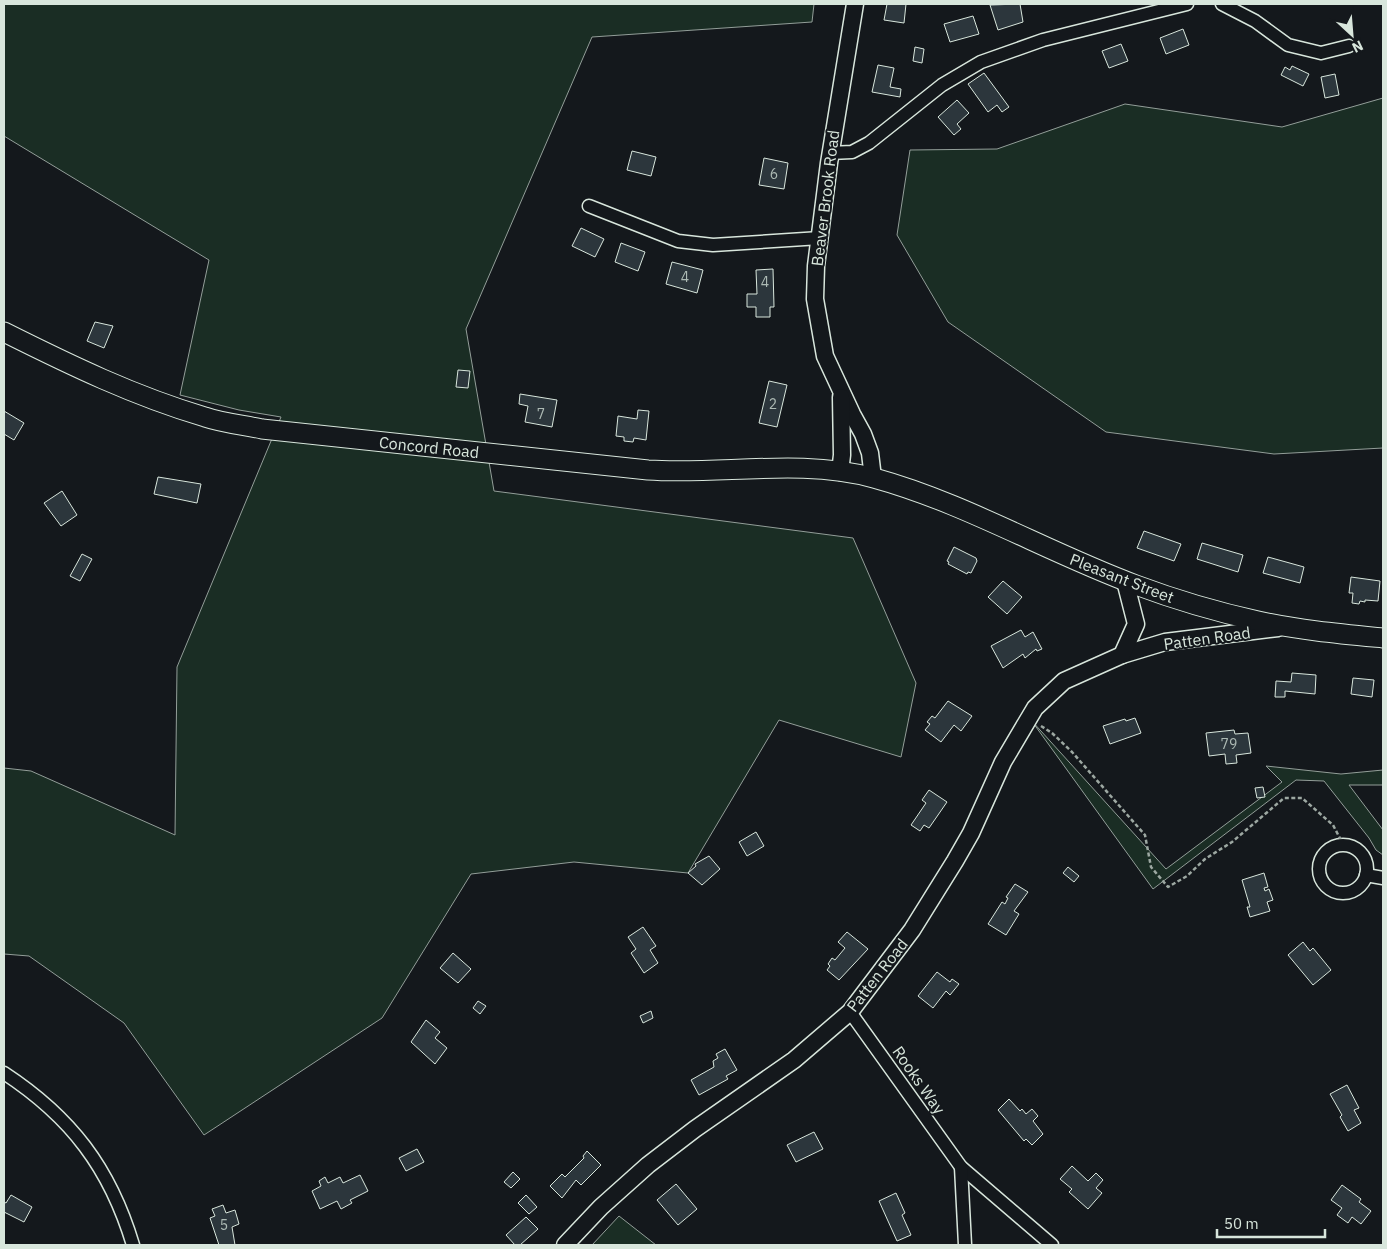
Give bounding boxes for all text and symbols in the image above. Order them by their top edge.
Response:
north arrow [1327,10,1377,60]
text: N [1349,36,1366,57]
street label: Beaver Brook Road [807,129,843,267]
house number: 6 [770,165,778,183]
house number: 4 [681,268,689,286]
house number: 4 [761,273,769,291]
house number: 2 [769,395,777,413]
house number: 7 [537,405,545,423]
street label: Concord Road [378,432,480,462]
street label: Pleasant Street [1067,549,1177,607]
street label: Patten Road [1162,622,1252,654]
house number: 79 [1221,735,1237,753]
street label: Patten Road [842,934,912,1016]
street label: Rooks Way [888,1042,950,1118]
scale bar [1217,1206,1324,1238]
text: 50 m [1224,1214,1259,1233]
house number: 5 [220,1216,228,1234]

